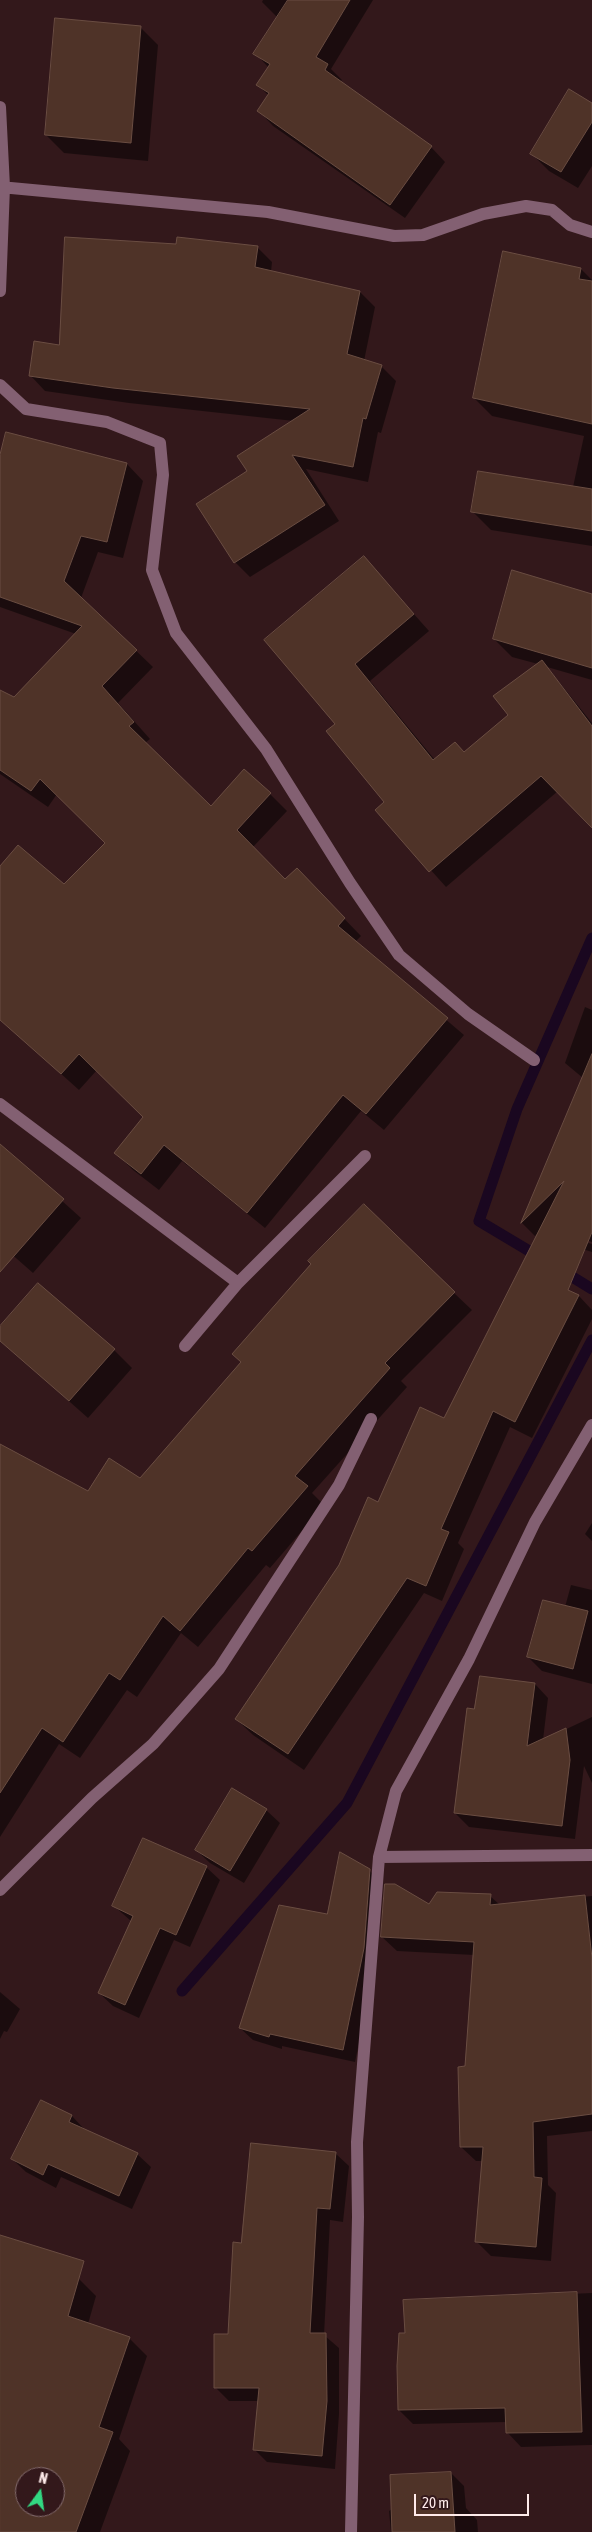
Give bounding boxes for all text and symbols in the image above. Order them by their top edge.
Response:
north arrow [15,2467,65,2517]
text: N [37,2470,49,2487]
scale bar [417,2484,532,2516]
text: 20 m [422,2494,449,2511]

